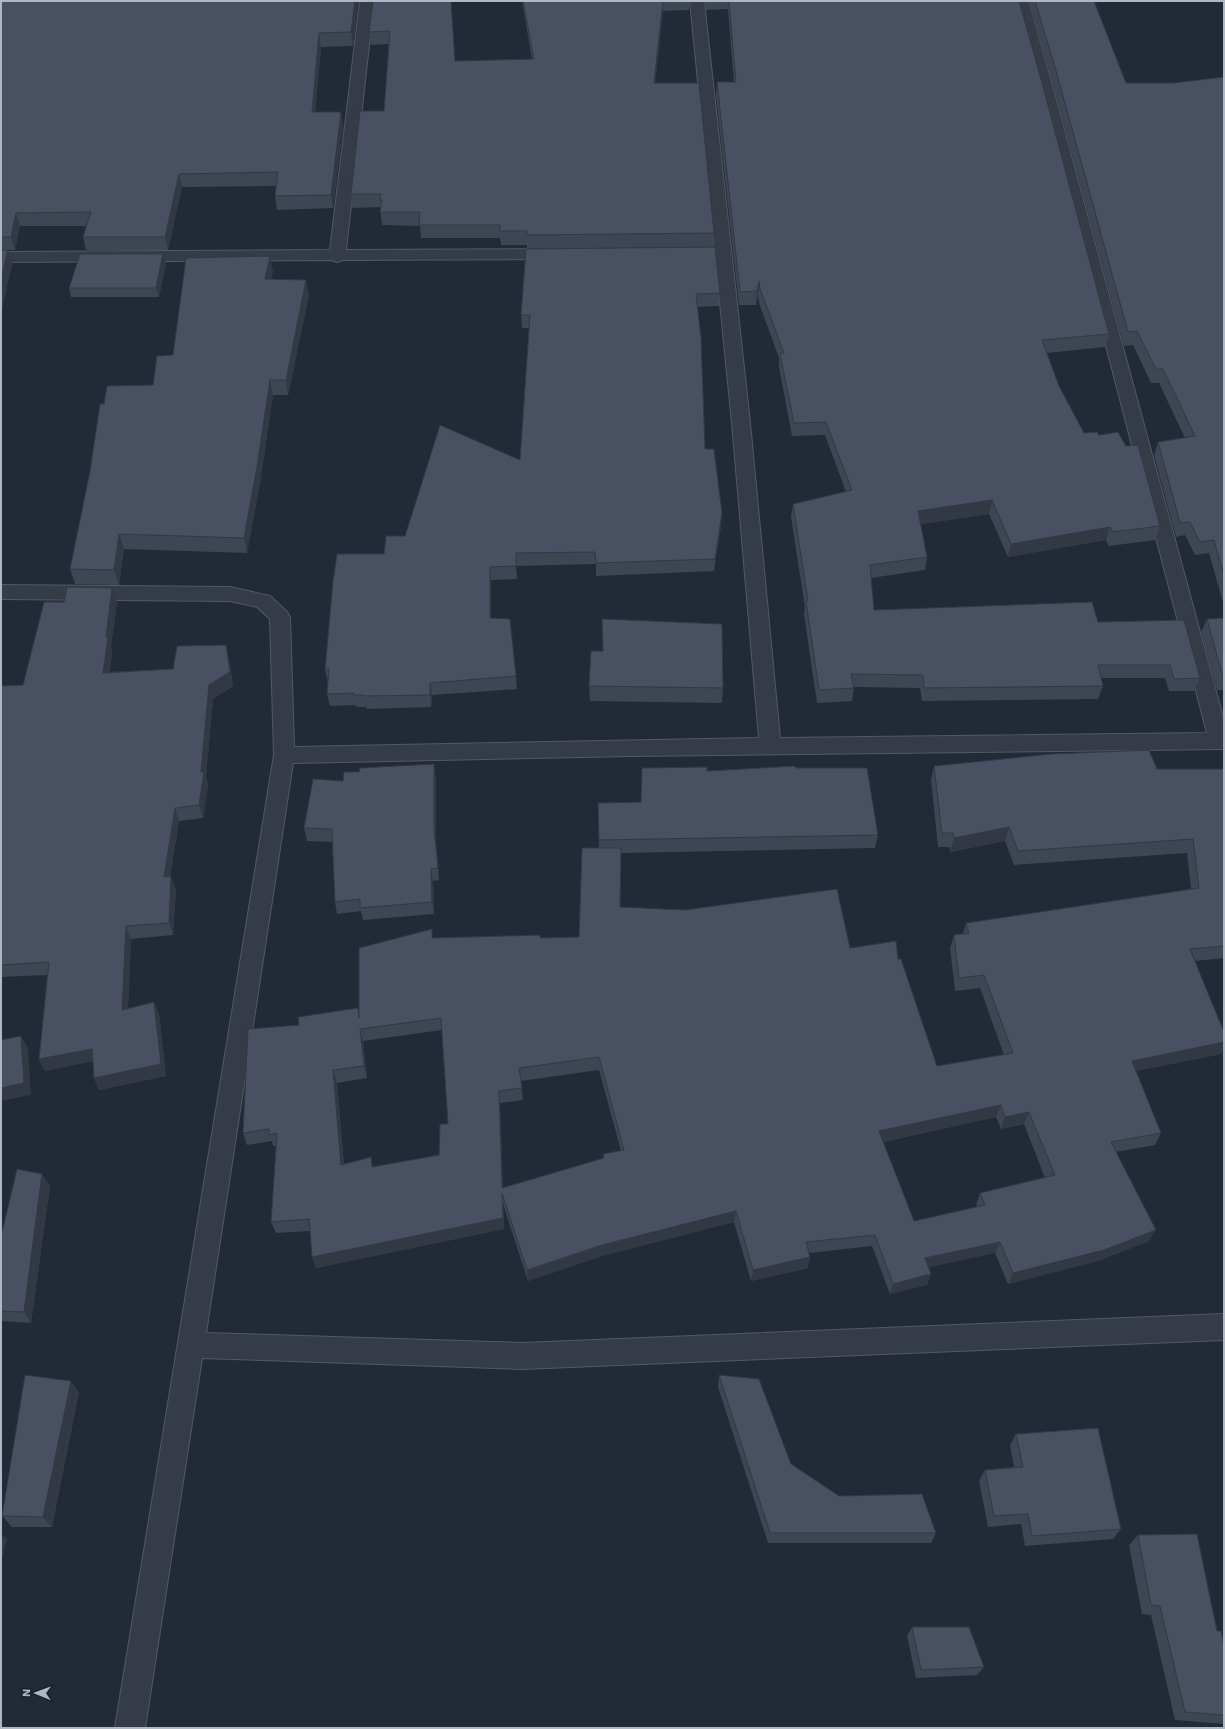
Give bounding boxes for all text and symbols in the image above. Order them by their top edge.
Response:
north arrow [16,1673,56,1713]
text: N [20,1689,33,1697]

